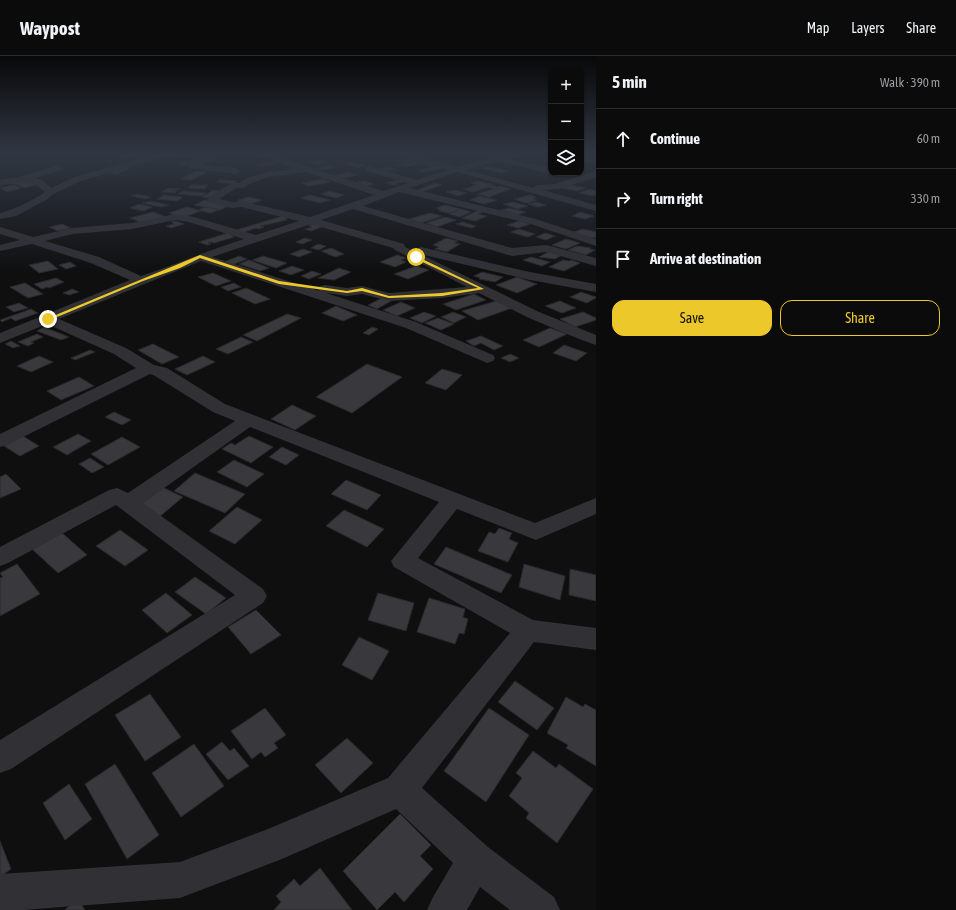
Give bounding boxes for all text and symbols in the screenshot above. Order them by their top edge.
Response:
text: Waypost [20,17,80,39]
text: Map [807,20,829,36]
text: Layers [851,20,884,36]
text: Share [906,20,936,36]
map controls [548,68,584,176]
button: + [548,68,584,104]
text: 5 min [612,72,647,92]
text: Walk · 390 m [880,75,940,90]
button: − [548,104,584,140]
icon: ahead [612,128,634,150]
text: Continue [650,130,700,147]
text: 60 m [917,131,940,146]
button: layers [548,140,584,176]
icon: right [612,188,634,210]
text: Turn right [650,190,703,207]
text: 330 m [911,191,940,206]
route start [407,248,425,266]
icon: arrive [612,248,634,270]
text: Arrive at destination [650,250,761,267]
button: Save [612,300,772,336]
button: Share [780,300,940,336]
route end [39,310,57,328]

